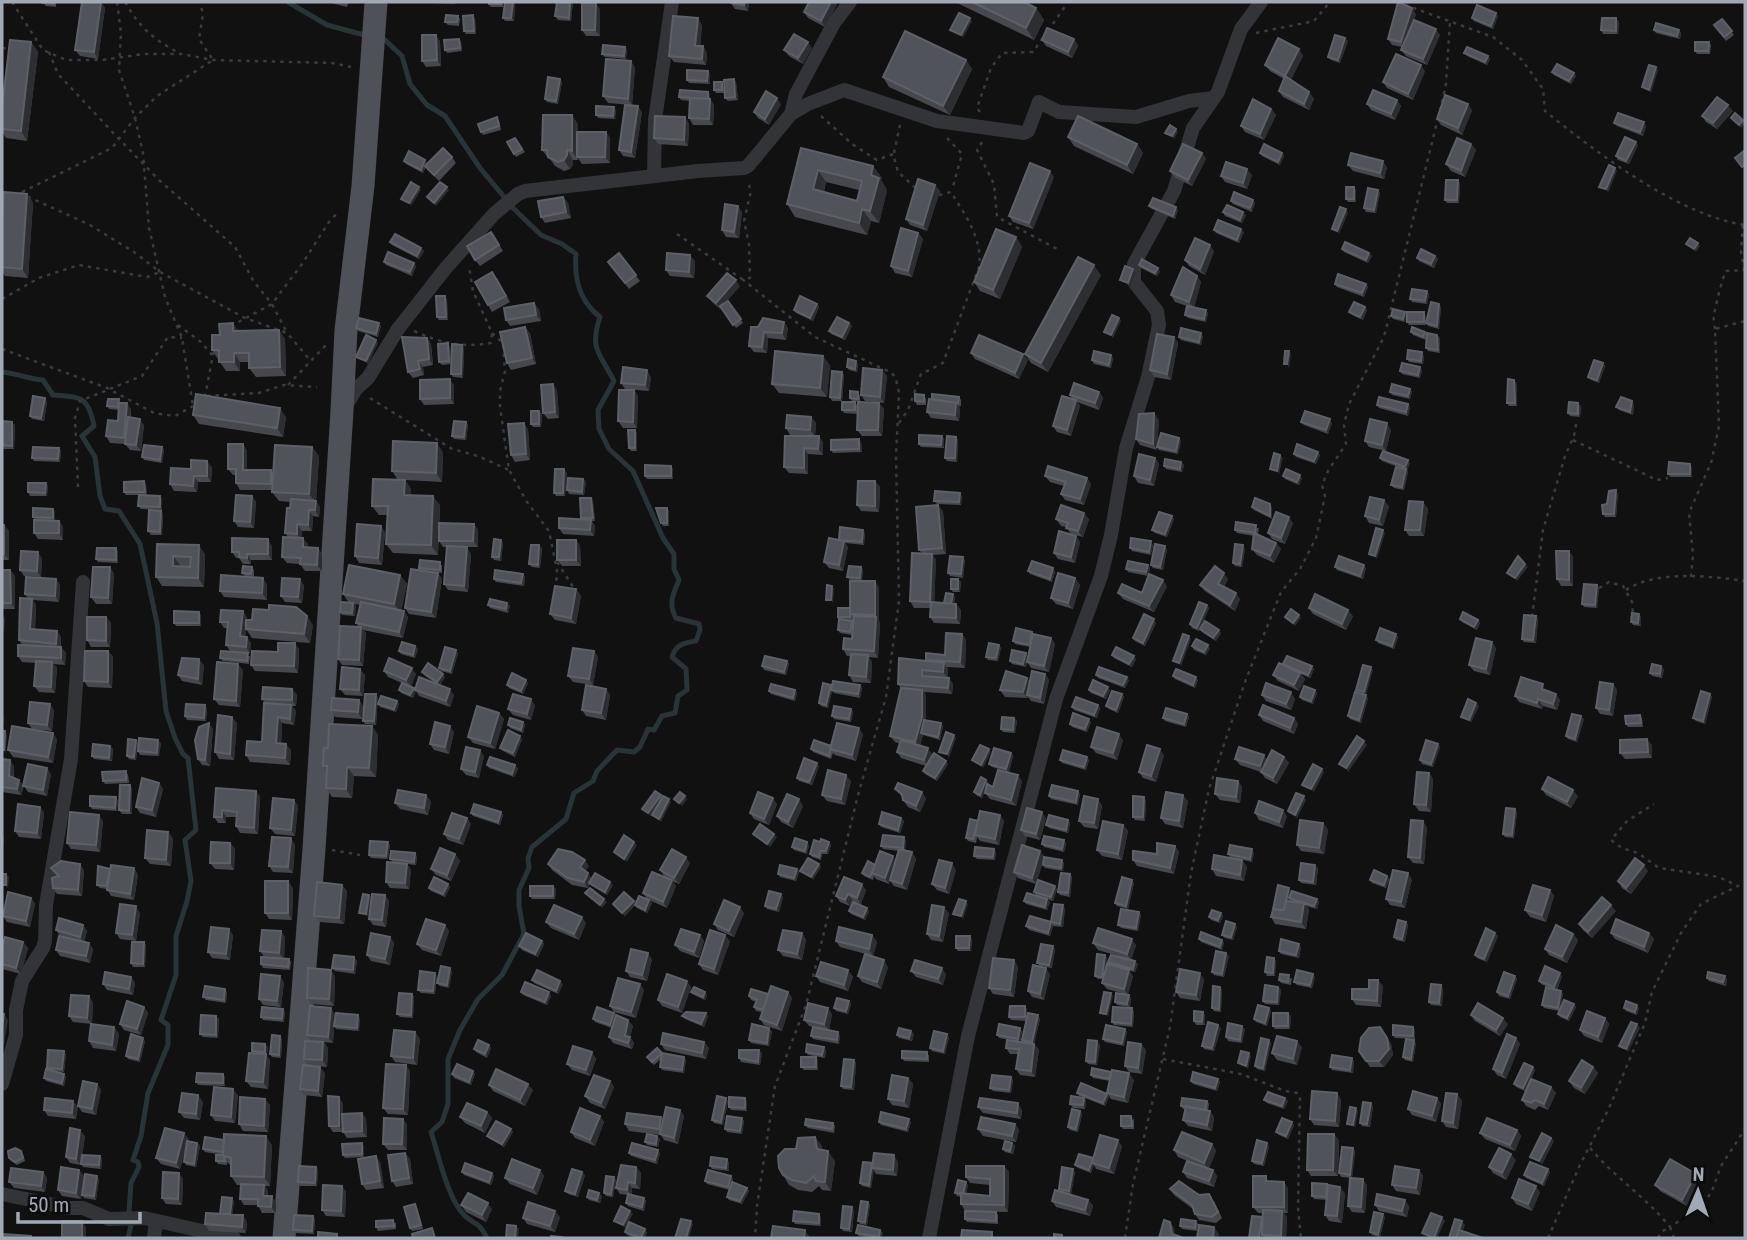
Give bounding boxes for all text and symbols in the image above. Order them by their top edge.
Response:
north arrow [1663,1156,1733,1226]
text: N [1692,1163,1705,1186]
scale bar [18,1180,140,1224]
text: 50 m [28,1193,69,1217]

